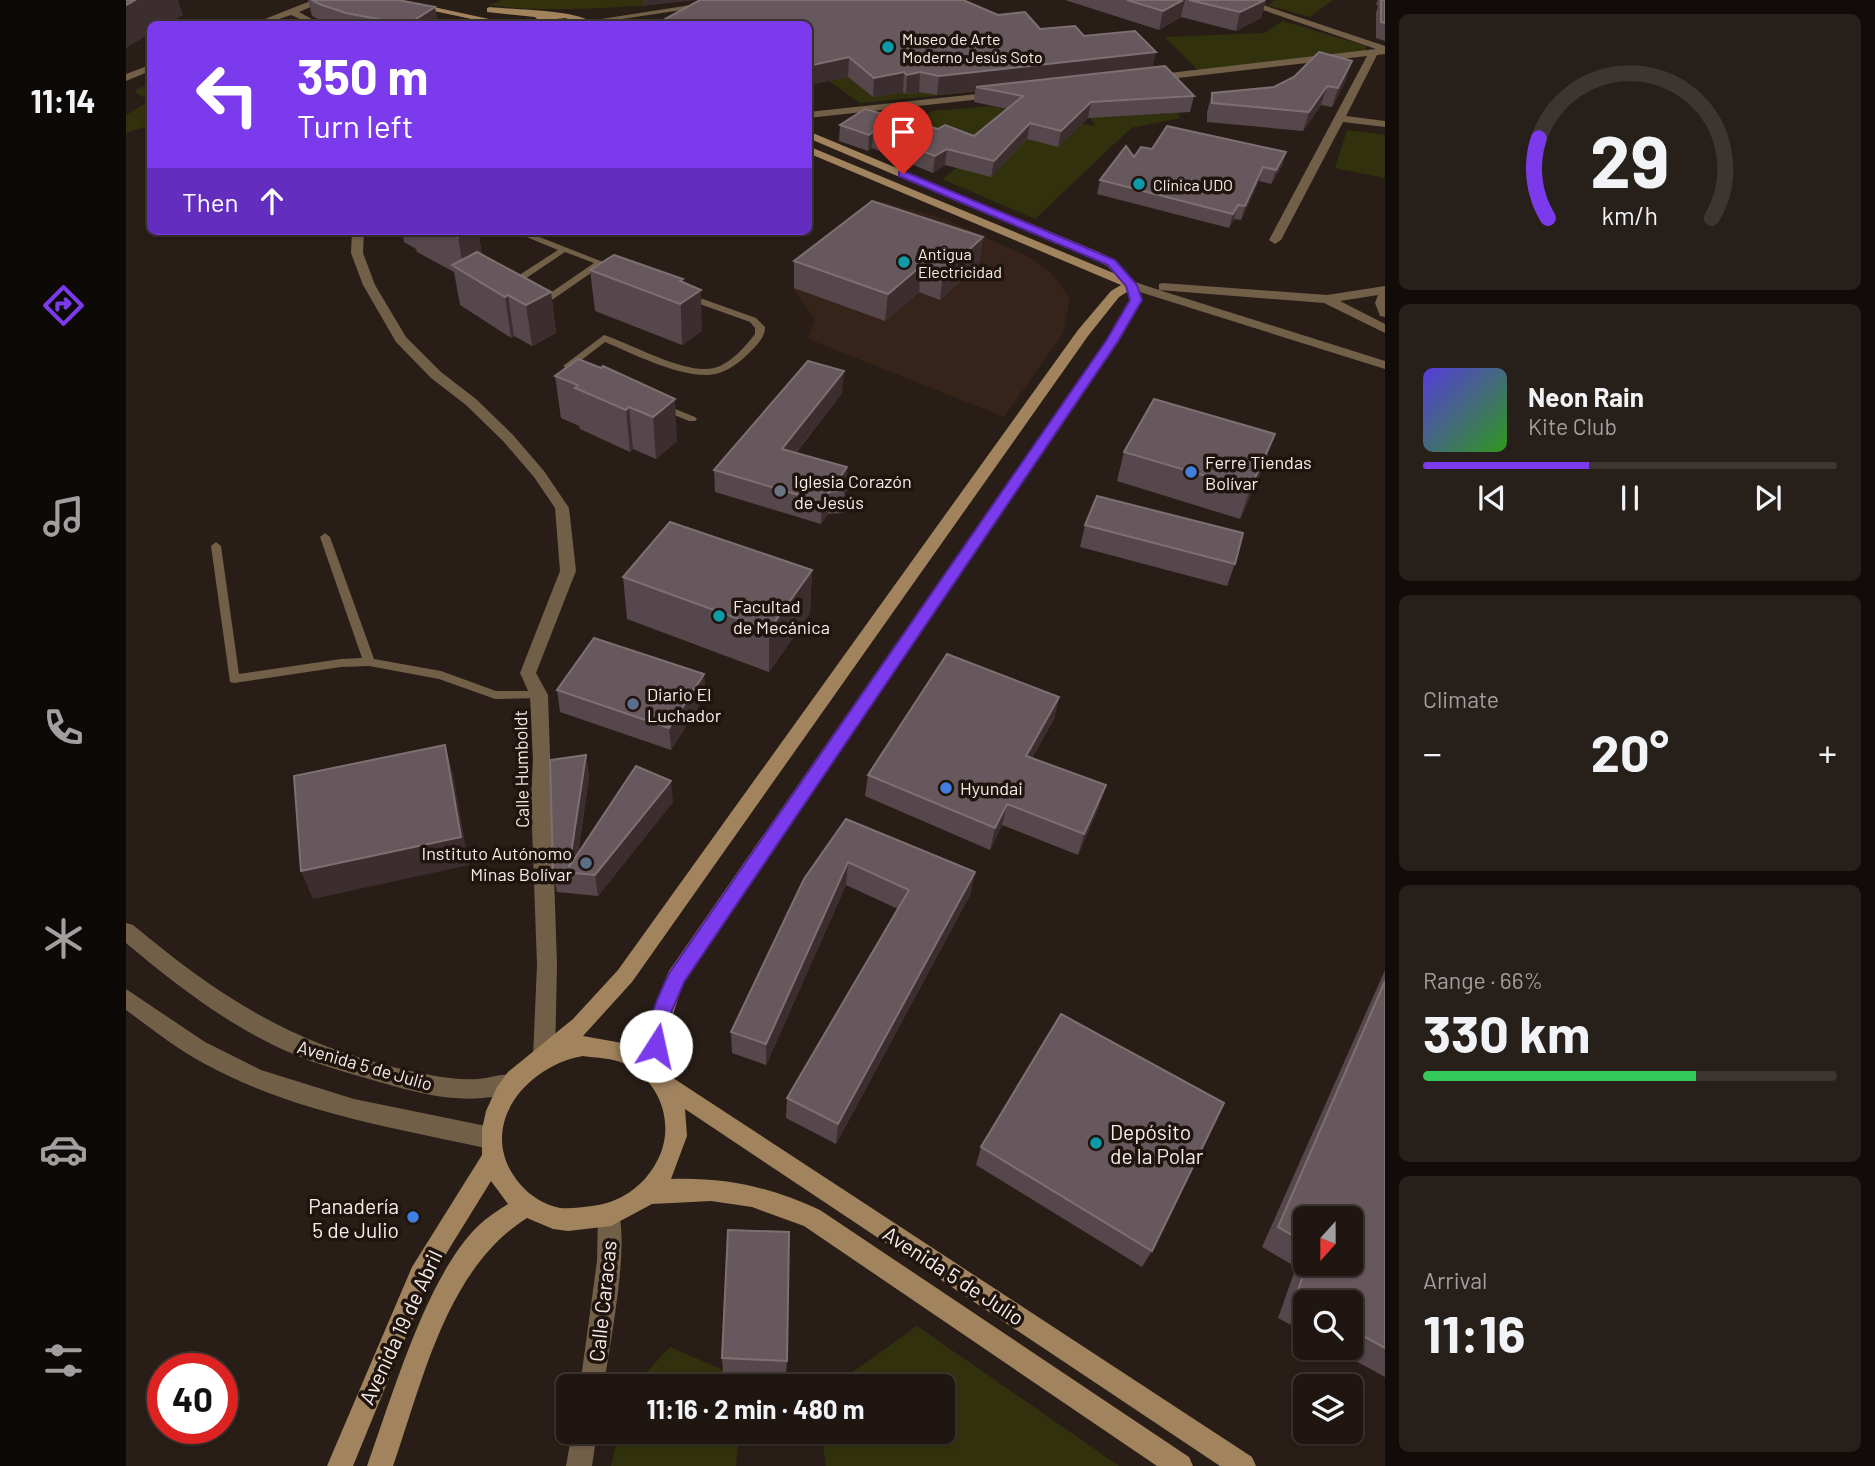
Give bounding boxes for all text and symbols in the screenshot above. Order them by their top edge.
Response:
place label: Museo de Arte Moderno Jesús Soto [902,29,1043,66]
marker: Museo de Arte Moderno Jesús Soto [880,39,896,55]
text: 350 m [297,46,429,105]
icon: left [182,49,273,140]
text: 11:14 [30,81,96,119]
pin [873,102,933,174]
text: Turn left [297,106,414,144]
icon: arrive [884,113,922,151]
text: 29 [1590,116,1670,204]
place label: Clinica UDO [1153,175,1233,194]
marker: Clinica UDO [1131,176,1147,192]
icon: ahead [253,182,291,220]
text: Then [182,186,239,217]
text: km/h [1602,200,1658,230]
place label: Antigua Electricidad [918,244,1002,281]
marker: Antigua Electricidad [896,254,912,270]
icon: directions [39,281,88,330]
text: Neon Rain [1528,381,1644,412]
text: Kite Club [1528,412,1617,440]
place label: Ferre Tiendas Bolívar [1205,451,1312,494]
marker: Ferre Tiendas Bolívar [1183,464,1199,480]
place label: Iglesia Corazón de Jesús [794,470,912,513]
icon: previous [1473,479,1511,517]
icon: pause [1611,479,1649,517]
icon: next [1749,479,1787,517]
marker: Iglesia Corazón de Jesús [772,483,788,499]
icon: music [39,492,88,541]
place label: Facultad de Mecánica [733,595,830,638]
marker: Facultad de Mecánica [711,608,727,624]
place label: Diario El Luchador [647,683,722,726]
text: Climate [1423,685,1499,713]
marker: Diario El Luchador [625,696,641,712]
icon: phone [39,703,88,752]
street label: Calle Humboldt [509,710,533,828]
text: 20° [1591,720,1669,782]
text: − [1423,729,1442,775]
text: + [1818,729,1837,775]
place label: Hyundai [960,777,1023,799]
marker: Hyundai [938,780,954,796]
place label: Instituto Autónomo Minas Bolívar [422,842,572,885]
marker: Instituto Autónomo Minas Bolívar [578,855,594,871]
icon: climate [39,914,88,963]
text: Range · 66% [1423,966,1543,994]
text: 330 km [1423,1001,1590,1063]
position arrow [619,1009,693,1083]
street label: Avenida 5 de Julio [295,1035,435,1095]
place label: Depósito de la Polar [1110,1119,1204,1168]
icon: car [39,1125,88,1174]
marker: Depósito de la Polar [1088,1135,1104,1151]
place label: Panadería 5 de Julio [308,1193,399,1242]
north arrow [1293,1206,1363,1276]
map controls [1293,1206,1363,1444]
marker: Panadería 5 de Julio [405,1209,421,1225]
street label: Avenida 5 de Julio [879,1220,1029,1330]
street label: Calle Caracas [583,1239,621,1363]
street label: Avenida 19 de Abril [353,1246,447,1408]
text: Arrival [1423,1266,1487,1294]
button: search [1293,1290,1363,1360]
text: 11:16 [1423,1301,1525,1363]
icon: filters [39,1336,88,1385]
speed limit sign: 40 [147,1353,238,1444]
button: layers [1293,1374,1363,1444]
text: 11:16 · 2 min · 480 m [646,1393,865,1424]

